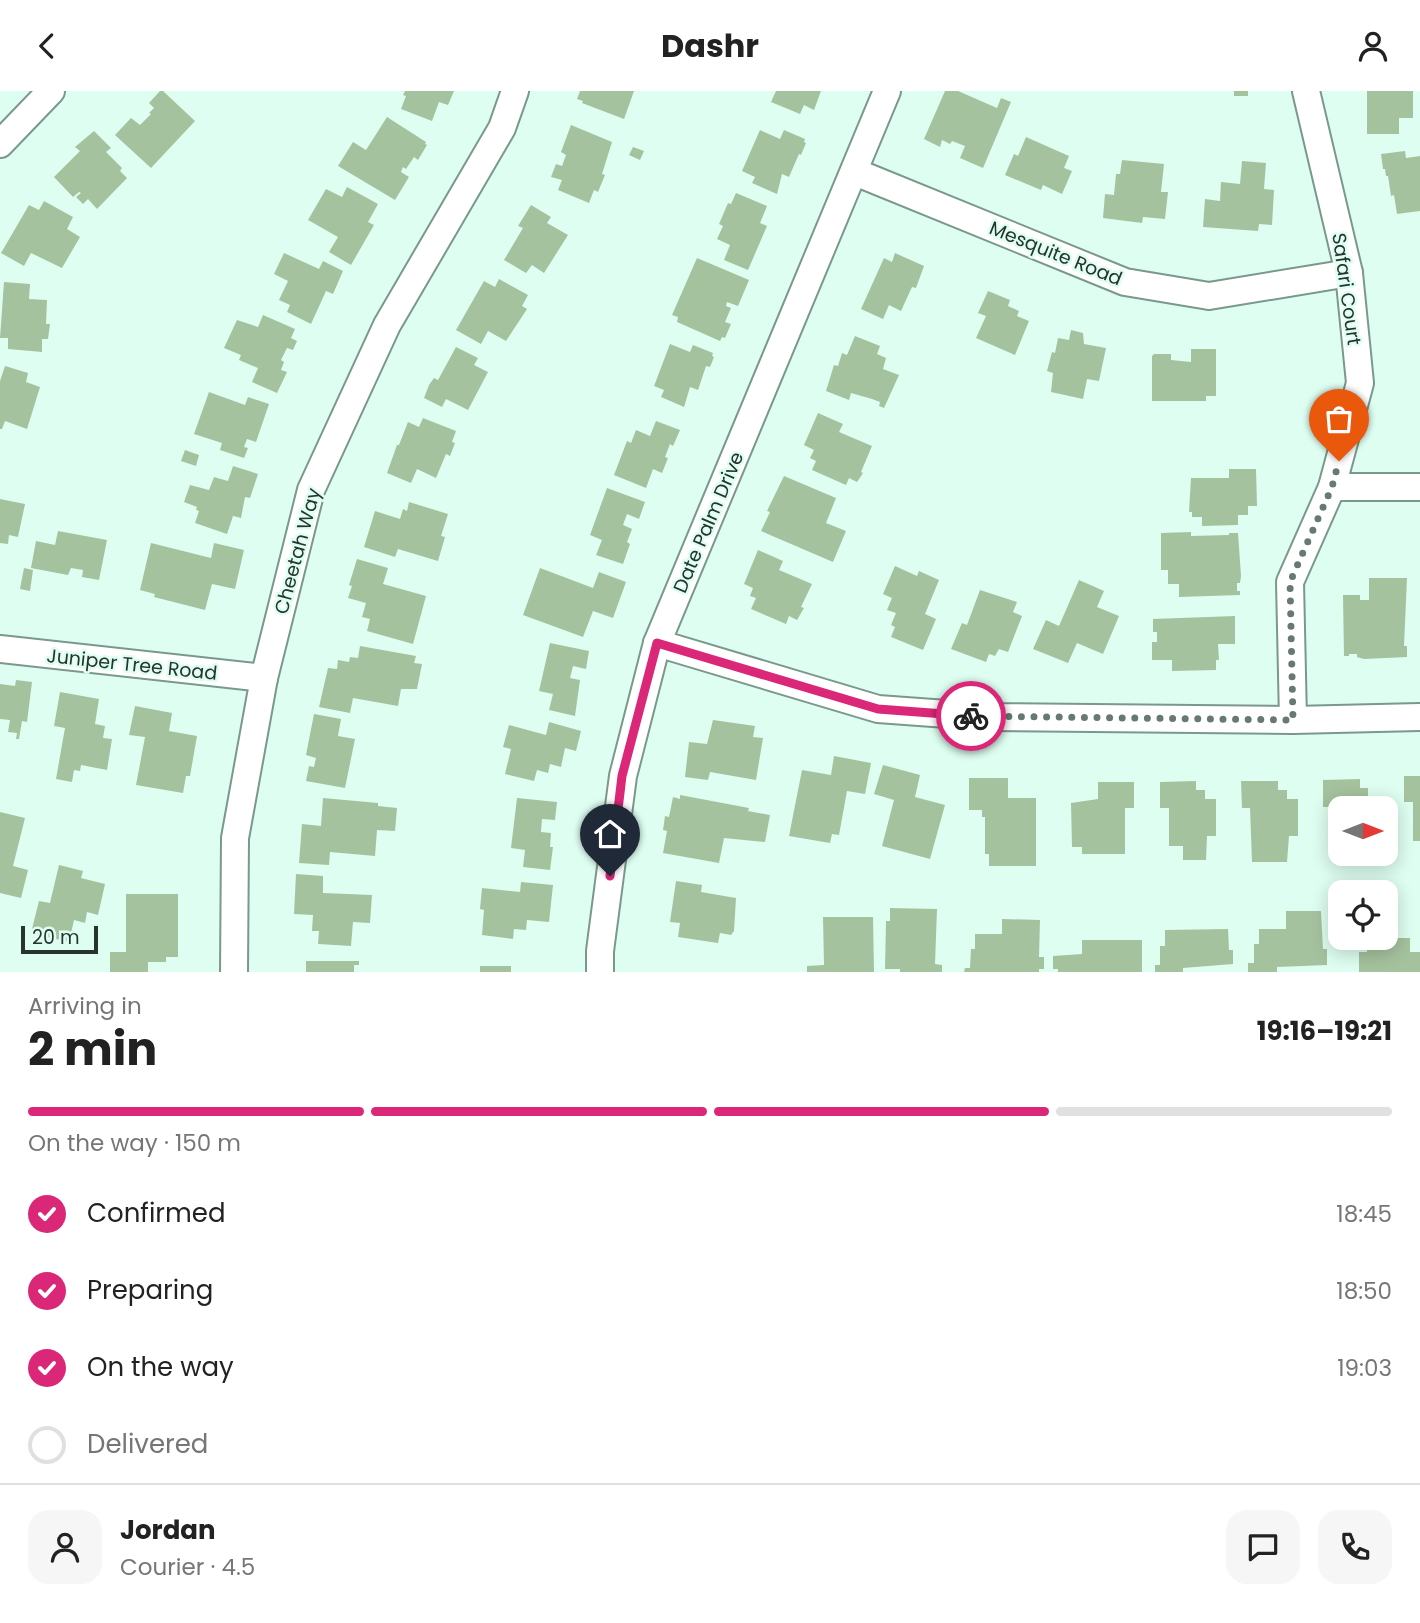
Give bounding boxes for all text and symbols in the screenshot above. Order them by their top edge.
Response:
text: Dashr [661,23,759,68]
icon: back [28,27,66,65]
icon: person [1354,27,1392,65]
street label: Mesquite Road [985,215,1126,292]
street label: Safari Court [1325,231,1368,347]
pin [1309,389,1369,461]
icon: bag [1320,400,1358,438]
street label: Date Palm Drive [667,447,750,597]
street label: Cheetah Way [268,485,327,617]
street label: Juniper Tree Road [45,642,219,687]
courier [936,681,1006,751]
icon: bike [952,697,990,735]
north arrow [1328,796,1398,866]
map controls [1328,796,1398,950]
pin [580,804,640,876]
icon: home [591,815,629,853]
button: locate [1328,880,1398,950]
scale bar [21,923,98,955]
text: 20 m [32,924,80,951]
text: Arriving in [28,990,142,1022]
text: 19:16–19:21 [1257,1013,1392,1049]
text: 2 min [28,1017,157,1081]
text: On the way · 150 m [28,1127,241,1159]
icon: check [28,1195,66,1233]
text: Confirmed [87,1195,225,1231]
text: 18:45 [1336,1198,1392,1230]
icon: check [28,1272,66,1310]
text: Preparing [87,1272,213,1308]
text: 18:50 [1336,1275,1392,1307]
icon: check [28,1349,66,1387]
text: On the way [87,1349,234,1385]
text: 19:03 [1337,1352,1392,1384]
text: Delivered [87,1426,208,1462]
button: person [28,1510,102,1584]
button: chat [1226,1510,1300,1584]
button: phone [1318,1510,1392,1584]
text: Jordan [120,1512,216,1548]
text: Courier · 4.5 [120,1551,255,1583]

